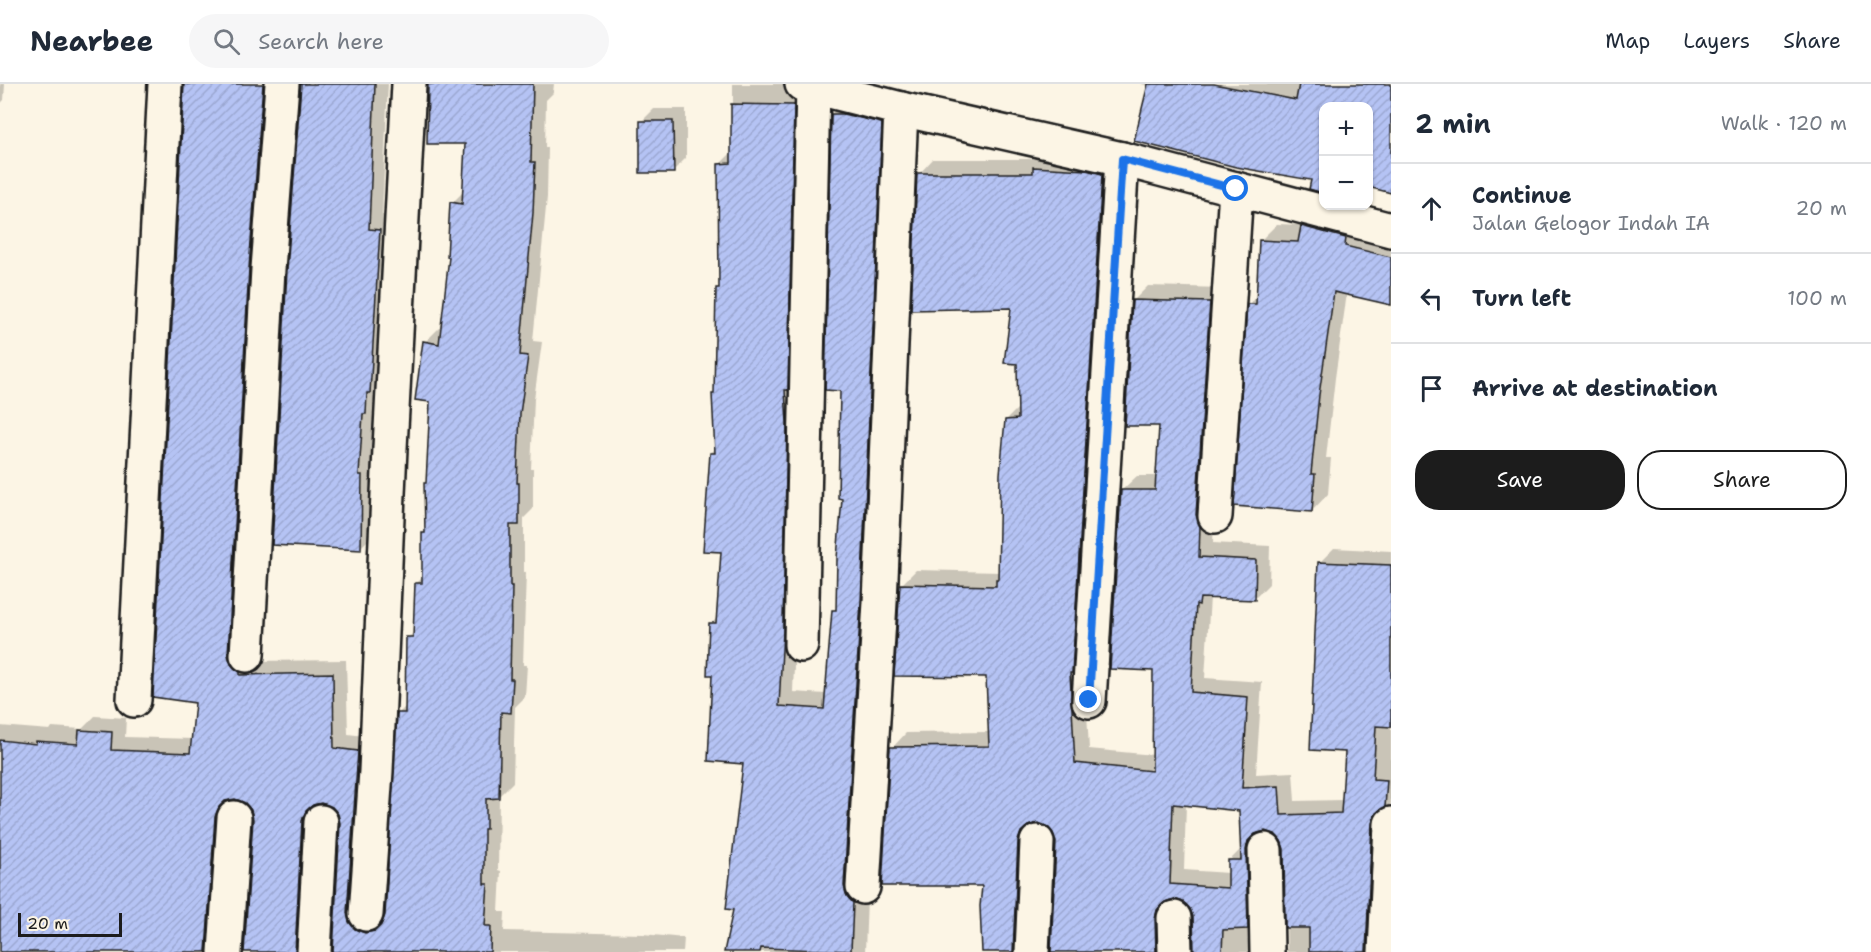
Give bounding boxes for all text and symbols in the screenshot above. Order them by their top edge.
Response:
search box [189,14,609,68]
text: Nearbee [30,22,153,60]
icon: search [210,25,243,58]
text: Search here [258,27,384,56]
text: Map [1605,27,1650,55]
text: Layers [1683,27,1750,55]
text: Share [1783,27,1841,55]
map controls [1319,102,1373,210]
button: + [1319,102,1373,156]
text: 2 min [1415,106,1491,141]
text: Walk · 120 m [1721,110,1847,136]
button: − [1319,156,1373,210]
route start [1222,175,1248,201]
text: Continue [1472,181,1572,210]
icon: ahead [1415,192,1448,225]
text: 20 m [1796,195,1847,221]
text: Jalan Gelogor Indah IA [1472,210,1710,236]
icon: left [1415,282,1448,315]
text: Turn left [1472,284,1571,313]
text: 100 m [1787,285,1847,311]
icon: arrive [1415,372,1448,405]
text: Arrive at destination [1472,374,1718,403]
button: Save [1415,450,1625,510]
button: Share [1637,450,1847,510]
route end [1075,686,1101,712]
scale bar [18,910,122,938]
text: 20 m [27,913,68,934]

